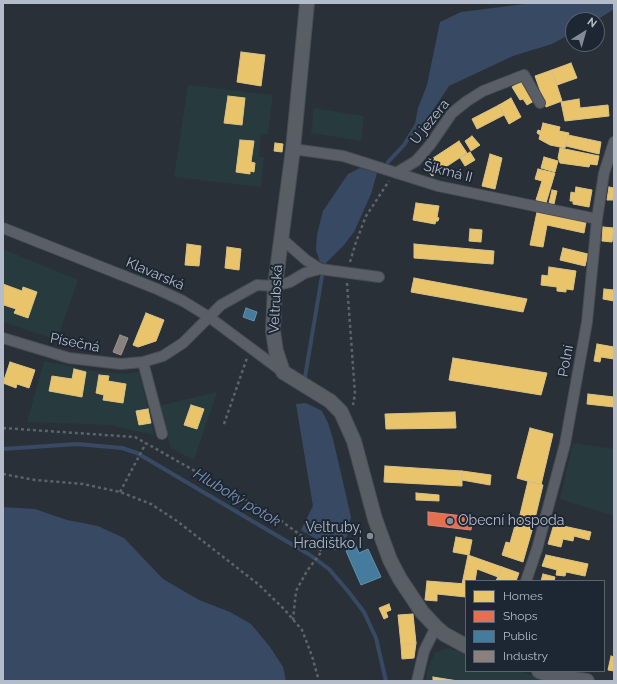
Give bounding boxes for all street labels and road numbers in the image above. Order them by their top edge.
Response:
street label: U jezera [407,96,453,148]
street label: Šikmá II [422,158,474,186]
street label: Klavarská [123,254,187,294]
street label: Veltrubská [266,264,286,334]
street label: Písečná [49,330,101,356]
street label: Polní [555,344,577,378]

